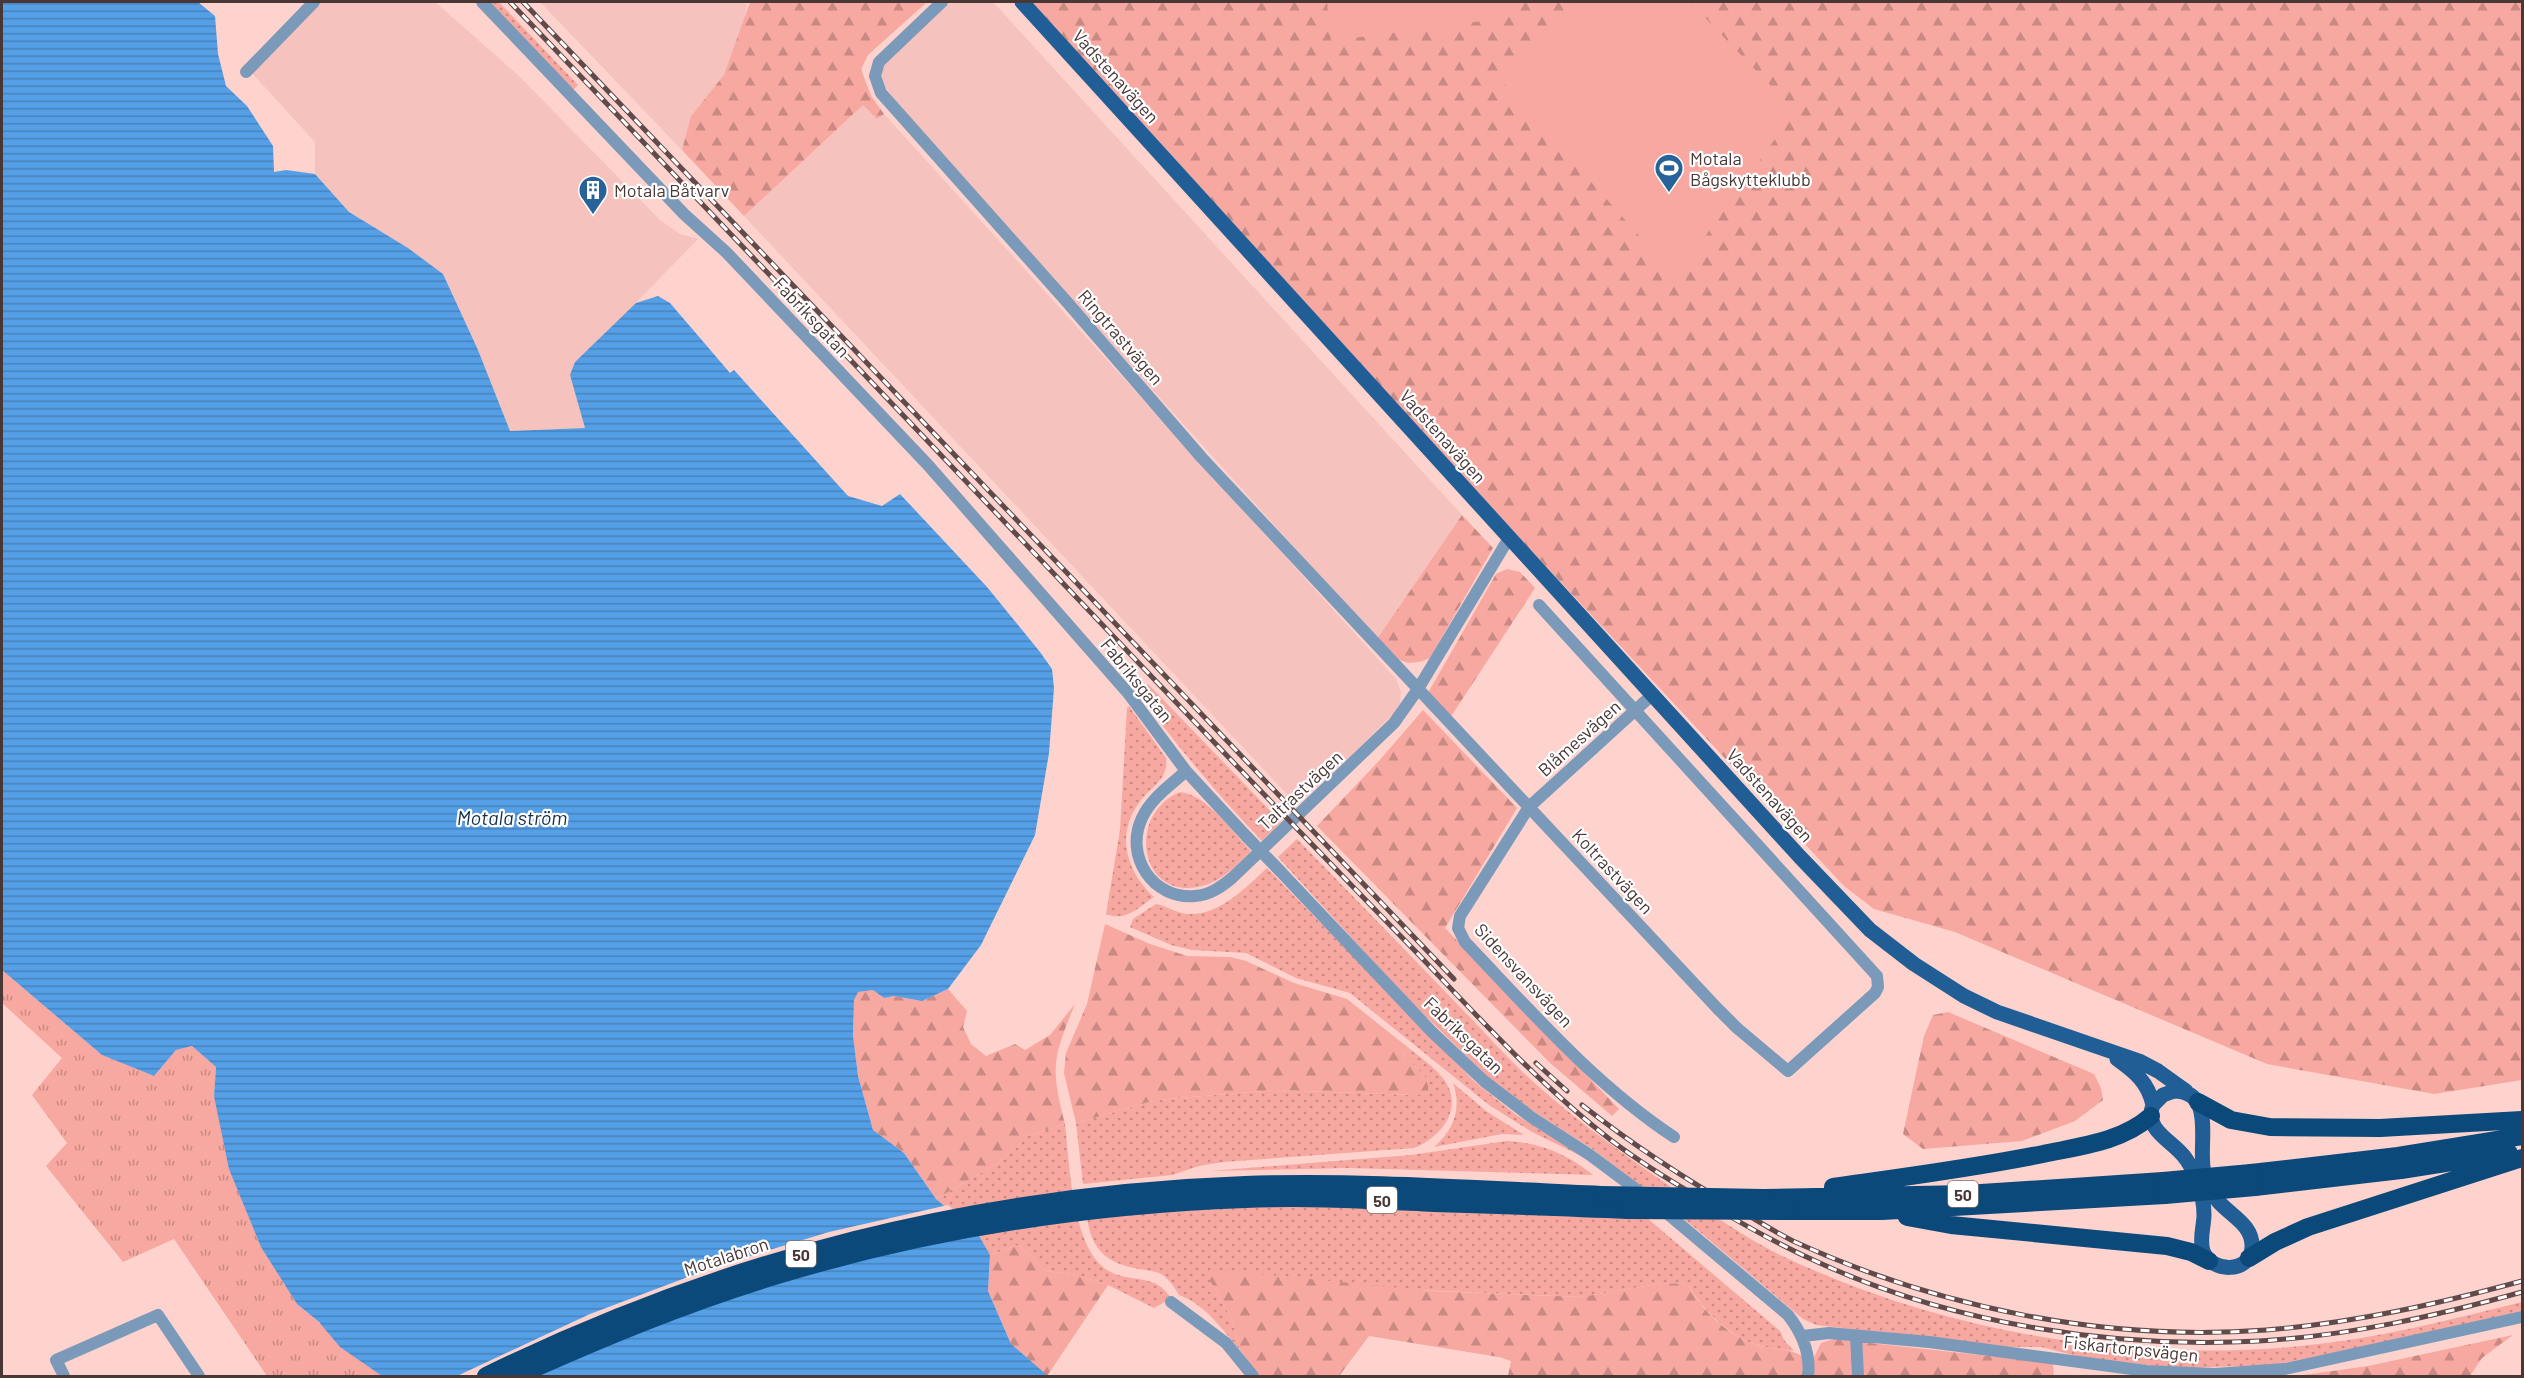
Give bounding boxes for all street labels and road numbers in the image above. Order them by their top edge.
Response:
street label: Vadstenavägen [1068,25,1164,127]
street label: Fabriksgatan [769,272,855,362]
street label: Ringtrastvägen [1074,285,1168,389]
street label: Vadstenavägen [1395,385,1491,487]
street label: Fabriksgatan [1096,634,1178,726]
street label: Blåmesvägen [1533,695,1625,781]
street label: Vadstenavägen [1722,744,1818,846]
street label: Taltrastvägen [1253,745,1347,835]
street label: Koltrastvägen [1568,824,1658,918]
street label: Sidensvansvägen [1470,918,1578,1032]
street label: Fabriksgatan [1420,992,1508,1078]
road number: 50 [1948,1181,1978,1207]
road number: 50 [1367,1187,1397,1213]
street label: Motalabron [681,1232,771,1280]
road number: 50 [786,1241,816,1267]
street label: Fiskartorpsvägen [2062,1330,2200,1366]

